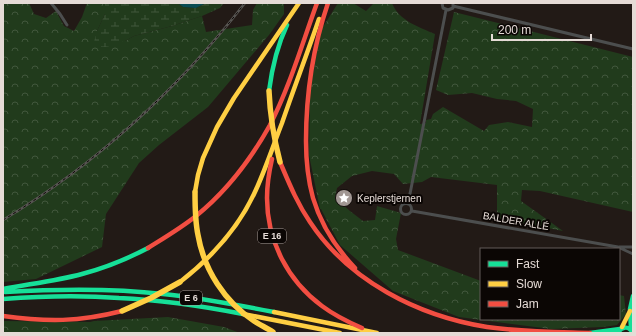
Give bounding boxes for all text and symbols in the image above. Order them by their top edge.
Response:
scale bar [492,16,591,42]
text: 200 m [498,23,531,37]
place icon: Keplerstjernen [334,188,354,208]
place label: Keplerstjernen [357,193,421,204]
street label: BALDER ALLÉ [482,209,550,232]
road number: E 16 [258,229,286,243]
legend [480,248,620,320]
text: Fast [516,257,540,271]
text: Slow [516,277,542,291]
road number: E 6 [180,291,202,305]
text: Jam [516,297,539,311]

